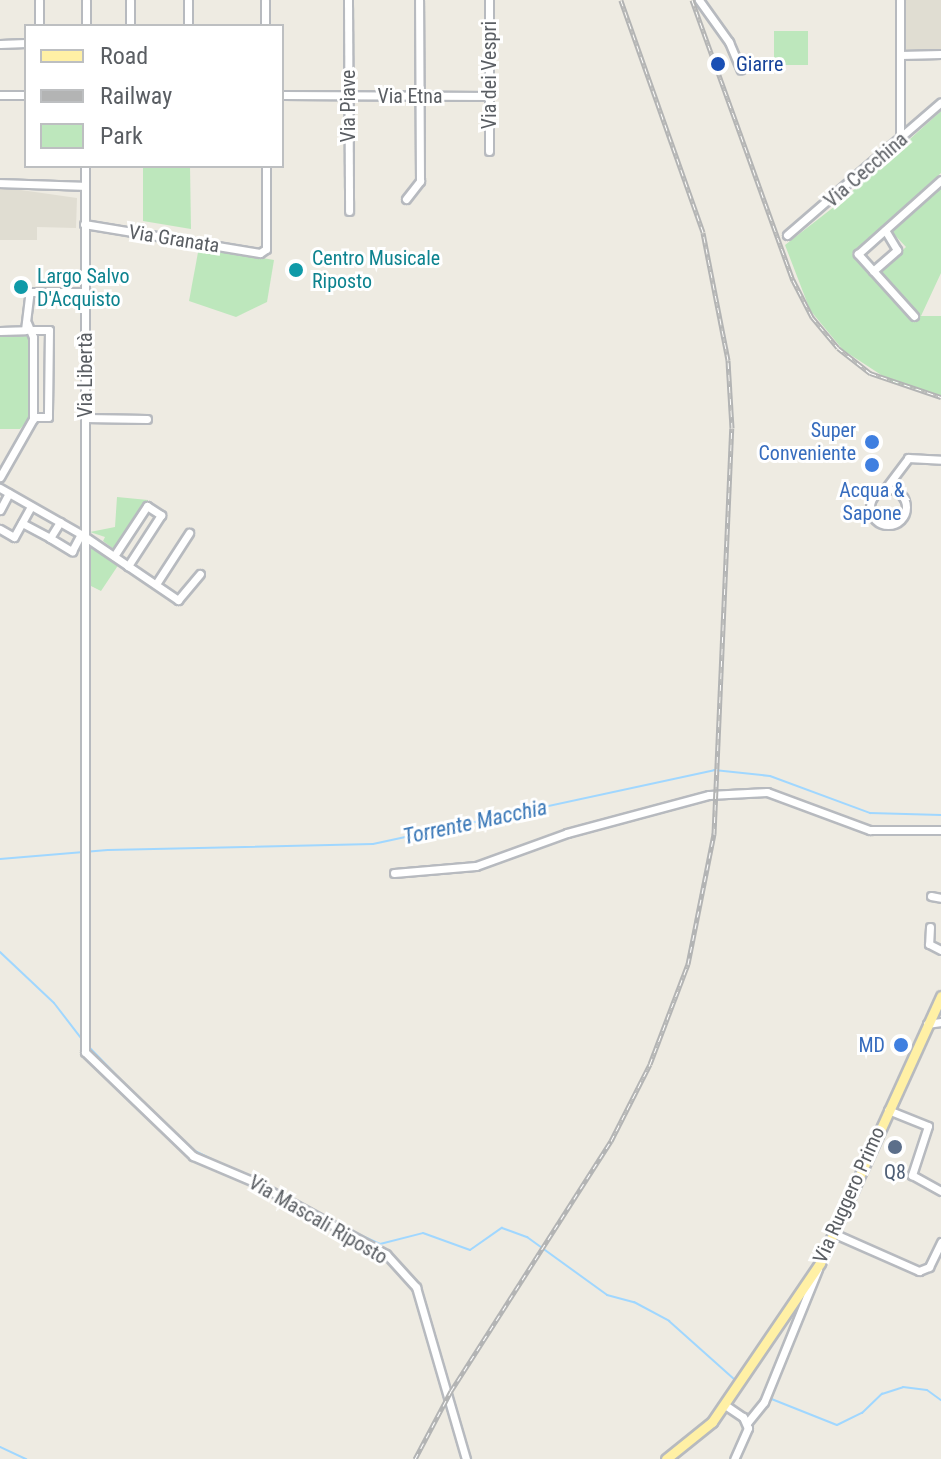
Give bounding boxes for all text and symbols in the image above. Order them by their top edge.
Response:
street label: Via dei Vespri [477,21,501,129]
legend [24,24,284,168]
text: Road [100,42,148,70]
place label: Giarre [736,52,783,76]
marker: Giarre [707,53,729,75]
street label: Via Piave [336,70,360,142]
text: Railway [100,82,172,110]
street label: Via Etna [377,84,443,108]
text: Park [100,122,143,150]
street label: Via Cecchina [819,127,913,213]
street label: Via Granata [127,220,221,258]
place label: Centro Musicale Riposto [312,246,440,293]
marker: Centro Musicale Riposto [287,261,305,279]
place label: Largo Salvo D'Acquisto [37,264,129,311]
marker: Largo Salvo D'Acquisto [12,278,30,296]
street label: Via Libertà [73,332,97,418]
place label: Super Conveniente [758,418,856,465]
marker: Super Conveniente [863,433,881,451]
marker: Acqua & Sapone [863,456,881,474]
place label: Acqua & Sapone [839,478,905,525]
water label: Torrente Macchia [401,794,549,850]
place label: MD [858,1033,885,1057]
marker: MD [892,1036,910,1054]
street label: Via Ruggero Primo [808,1123,890,1267]
marker: Q8 [886,1138,904,1156]
place label: Q8 [884,1160,906,1184]
street label: Via Mascali Riposto [244,1171,392,1269]

